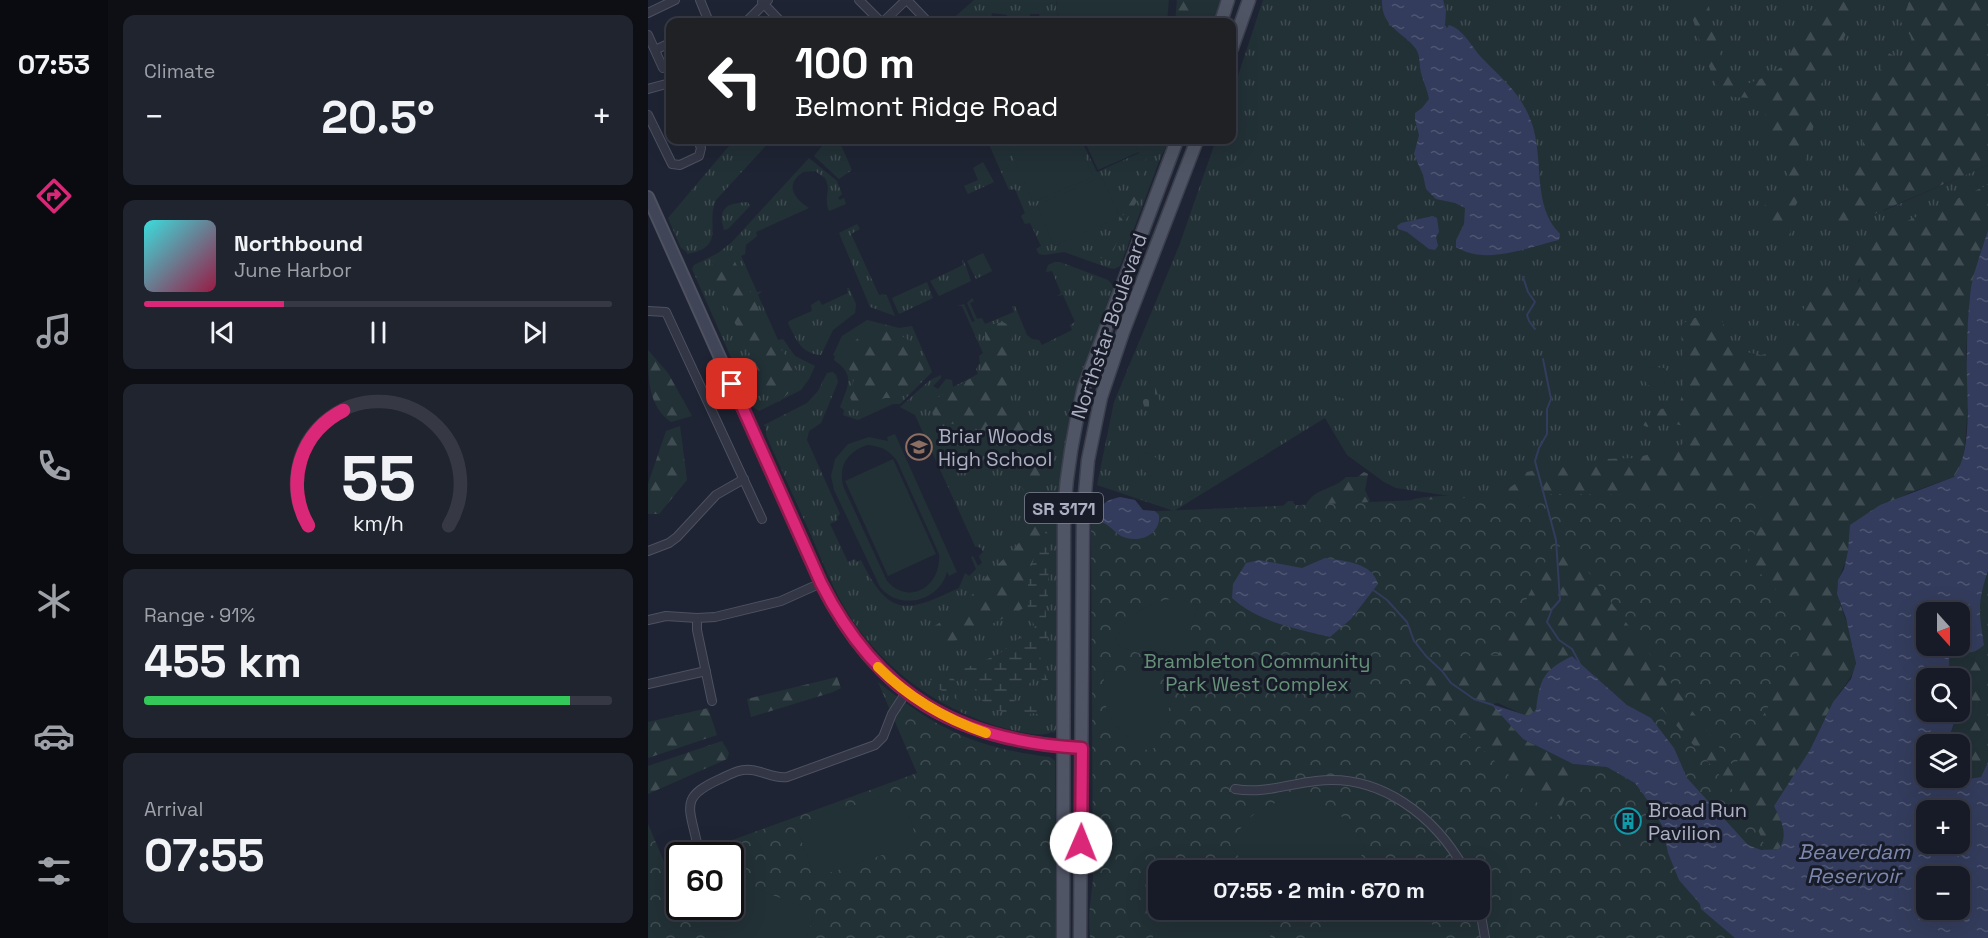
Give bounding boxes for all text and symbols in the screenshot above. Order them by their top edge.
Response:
text: 100 m [795,37,915,90]
icon: left [696,42,774,120]
text: 07:53 [18,47,90,82]
text: Climate [144,58,215,84]
text: 20.5° [321,89,435,146]
text: Belmont Ridge Road [795,89,1058,124]
text: − [144,96,164,138]
text: + [592,96,612,138]
icon: directions [33,175,75,217]
text: Northbound [234,229,363,257]
street label: Northstar Boulevard [1065,230,1153,422]
text: June Harbor [234,257,352,283]
icon: music [33,310,75,352]
icon: previous [206,316,239,349]
icon: pause [362,316,395,349]
icon: next [518,316,551,349]
pin [706,358,757,409]
icon: arrive [715,367,748,400]
place label: Briar Woods High School [938,423,1053,472]
school or university icon: Briar Woods High School [904,432,934,462]
text: 55 [341,439,415,518]
icon: phone [33,445,75,487]
road number: SR 3171 [1025,493,1103,523]
text: km/h [352,510,404,537]
icon: climate [33,580,75,622]
text: Range · 91% [144,602,255,628]
north arrow [1916,602,1970,656]
map controls [1916,602,1970,920]
text: 455 km [144,633,302,690]
park label: Brambleton Community Park West Complex [1143,648,1371,697]
button: search [1916,668,1970,722]
icon: car [33,715,75,757]
button: layers [1916,734,1970,788]
text: Arrival [144,796,203,822]
place label: Broad Run Pavilion [1648,797,1747,846]
button: + [1916,800,1970,854]
building icon: Broad Run Pavilion [1613,806,1643,836]
position arrow [1049,811,1113,875]
text: 07:55 [144,827,265,884]
water label: Beaverdam Reservoir [1798,838,1911,889]
speed limit sign: 60 [666,842,744,920]
icon: filters [33,850,75,892]
button: − [1916,866,1970,920]
text: 07:55 · 2 min · 670 m [1213,876,1425,904]

